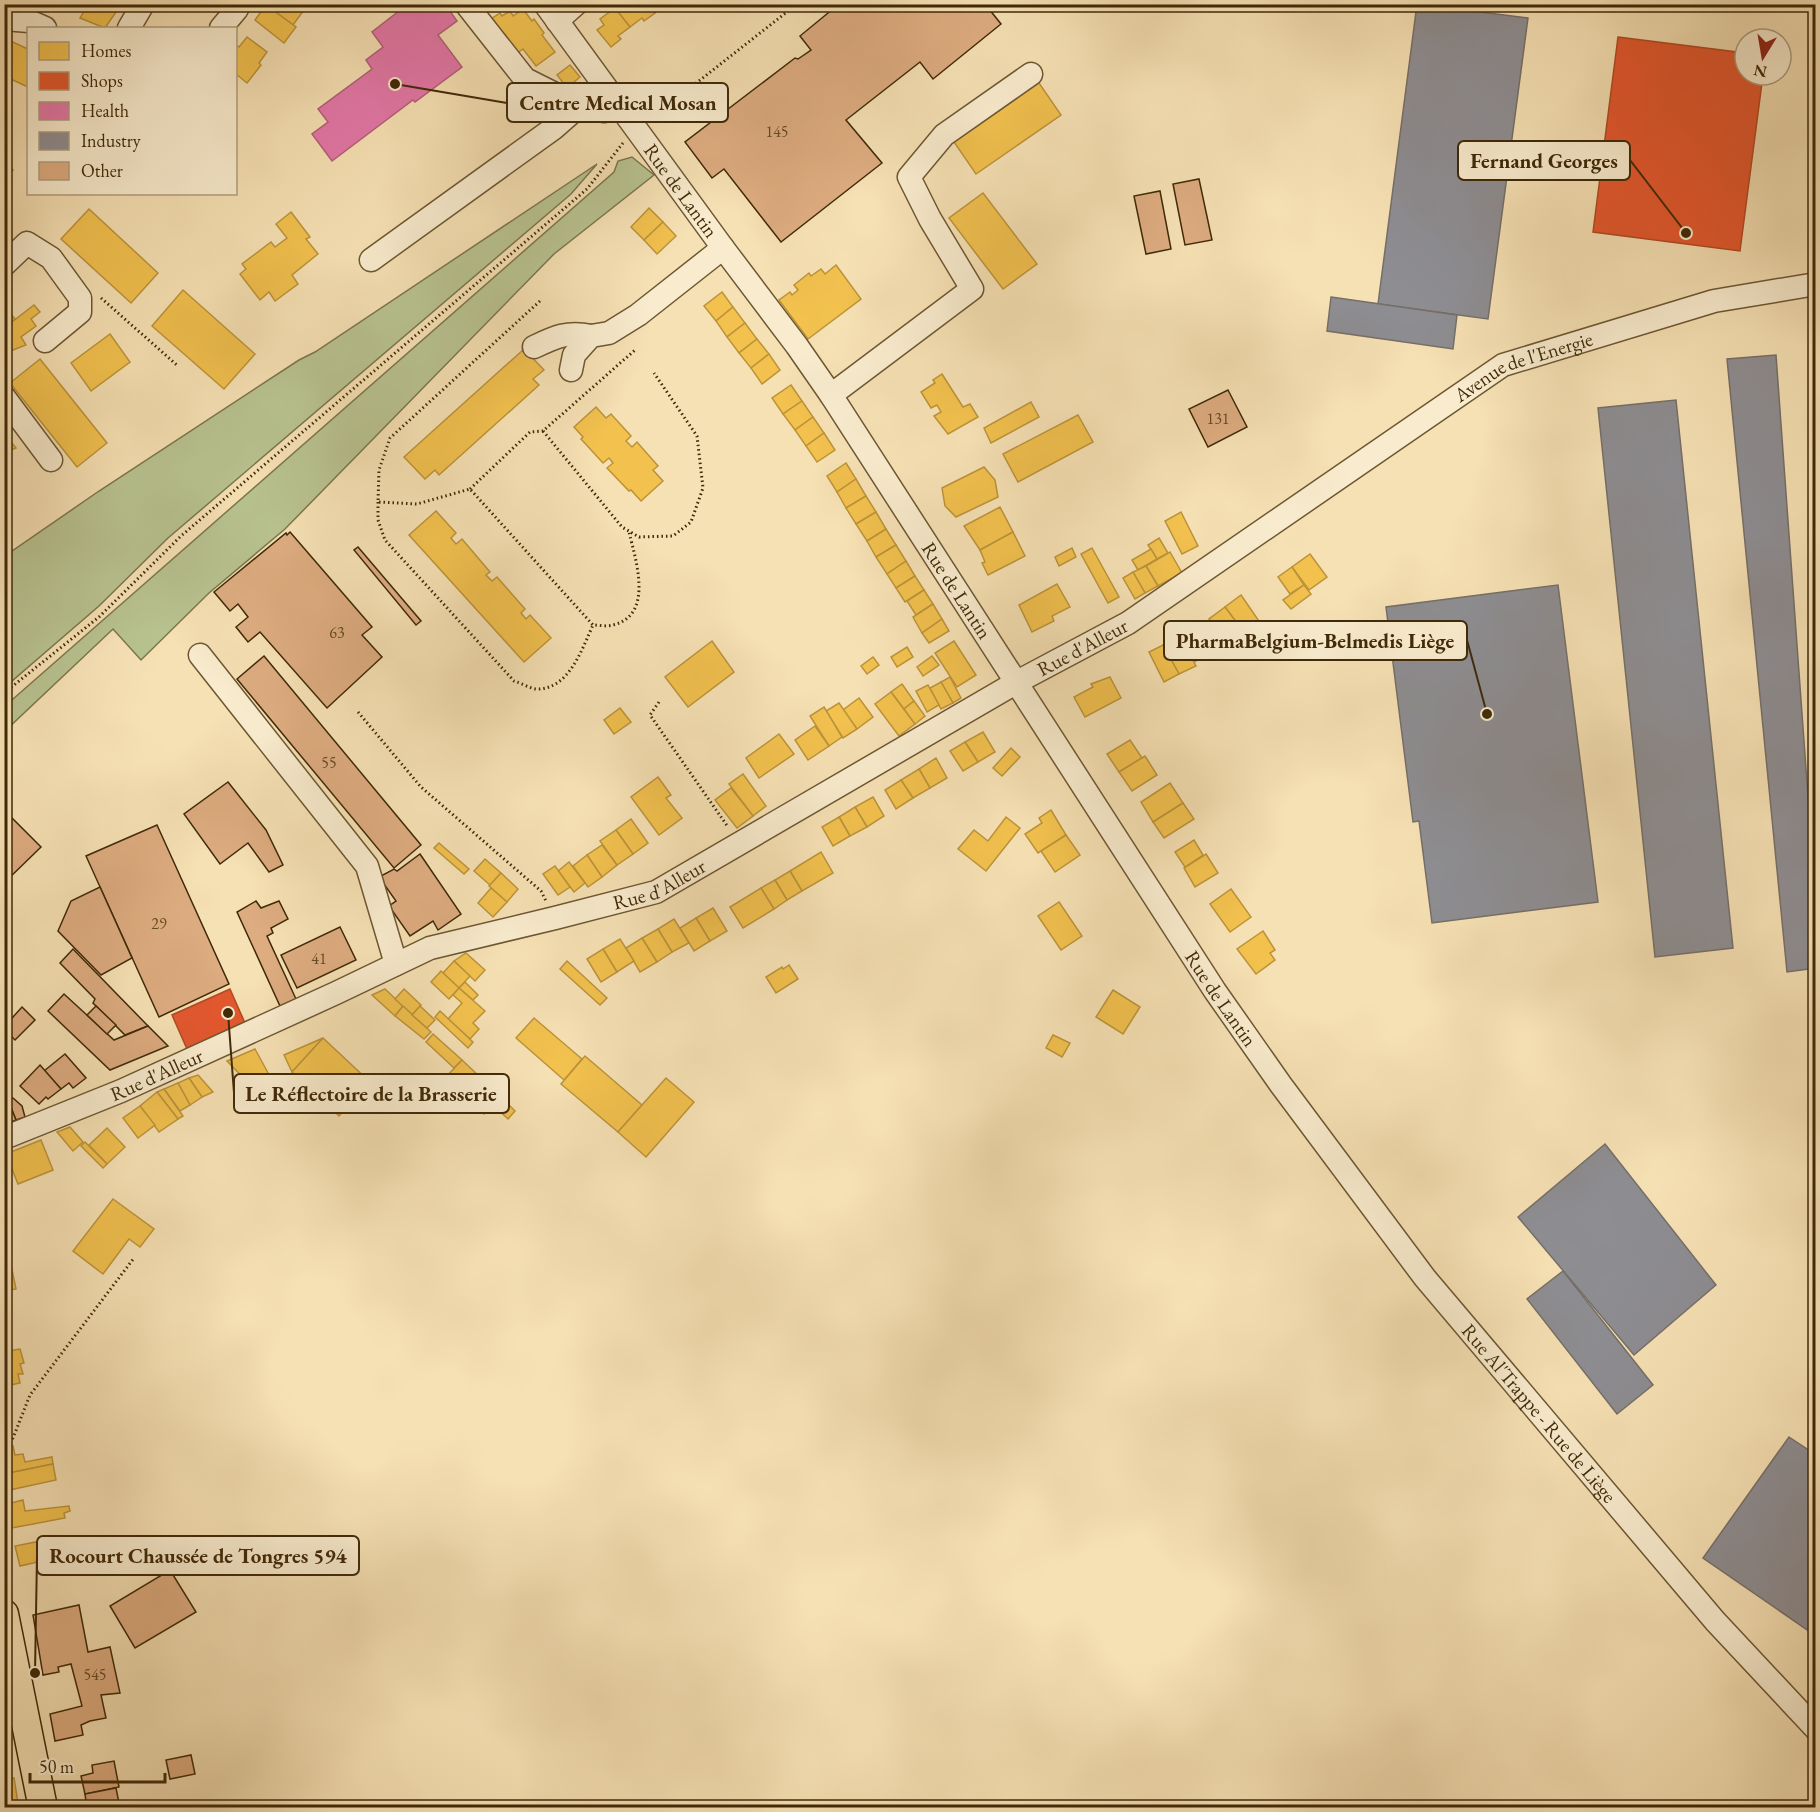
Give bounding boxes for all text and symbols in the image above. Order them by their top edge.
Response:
legend [27,27,237,195]
north arrow [1733,27,1793,87]
text: Homes [81,39,132,62]
text: N [1752,60,1769,83]
text: Shops [81,69,123,92]
callout: Centre Medical Mosan [507,83,728,122]
text: Centre Medical Mosan [519,89,717,116]
text: Health [81,99,129,122]
house number: 145 [765,121,789,142]
text: Industry [81,129,141,152]
street label: Rue de Lantin [638,138,724,243]
callout: Fernand Georges [1458,141,1630,180]
text: Fernand Georges [1470,147,1618,174]
text: Other [81,159,123,182]
street label: Avenue de l'Energie [1448,326,1596,409]
house number: 131 [1206,408,1230,429]
street label: Rue de Lantin [916,537,998,644]
street label: Rue d'Alleur [1032,612,1132,682]
callout: PharmaBelgium-Belmedis Liège [1164,621,1467,660]
house number: 63 [329,622,345,643]
text: PharmaBelgium-Belmedis Liège [1176,627,1454,654]
house number: 55 [321,752,337,773]
street label: Rue d'Alleur [610,853,711,916]
house number: 29 [151,913,167,934]
street label: Rue de Lantin [1179,946,1263,1052]
house number: 41 [311,948,327,969]
street label: Rue d'Alleur [106,1042,207,1107]
callout: Le Réflectoire de la Brasserie [234,1074,509,1113]
text: Le Réflectoire de la Brasserie [245,1080,497,1107]
street label: Rue Al'Trappe - Rue de Liège [1456,1318,1623,1508]
callout: Rocourt Chaussée de Tongres 594 [37,1536,359,1575]
text: Rocourt Chaussée de Tongres 594 [49,1542,348,1569]
house number: 545 [83,1664,107,1685]
scale bar [30,1746,165,1784]
text: 50 m [39,1755,74,1778]

